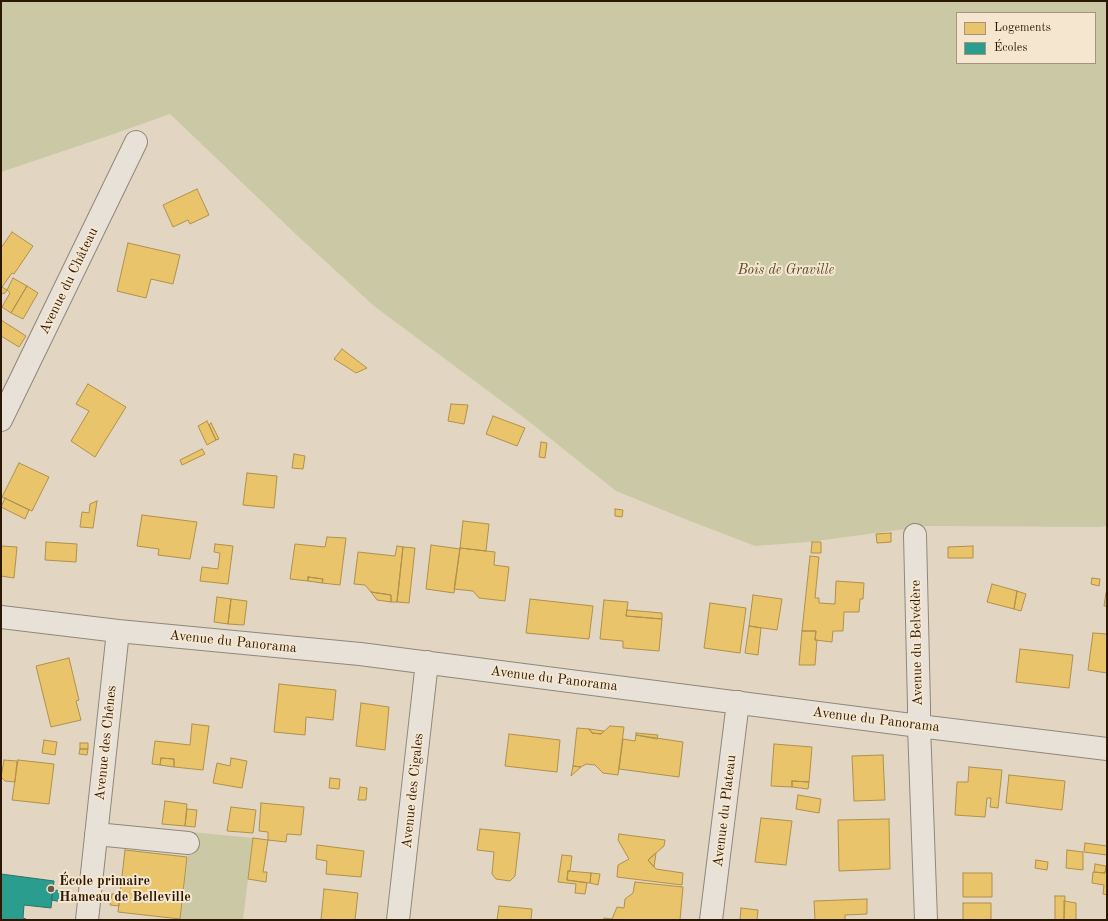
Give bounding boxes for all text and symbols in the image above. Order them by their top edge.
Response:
legend [956,12,1096,64]
text: Logements [994,22,1051,34]
text: Écoles [994,42,1027,54]
street label: Avenue du Château [36,225,102,337]
park label: Bois de Graville [738,262,834,278]
street label: Avenue du Belvédère [908,580,926,706]
street label: Avenue du Panorama [168,627,298,657]
street label: Avenue du Panorama [489,663,619,695]
street label: Avenue des Chênes [92,685,120,801]
street label: Avenue du Panorama [811,704,941,736]
street label: Avenue des Cigales [399,732,427,850]
street label: Avenue du Plateau [710,754,740,868]
place label: École primaire Hameau de Belleville [59,873,191,906]
marker: École primaire Hameau de Belleville [46,884,56,894]

